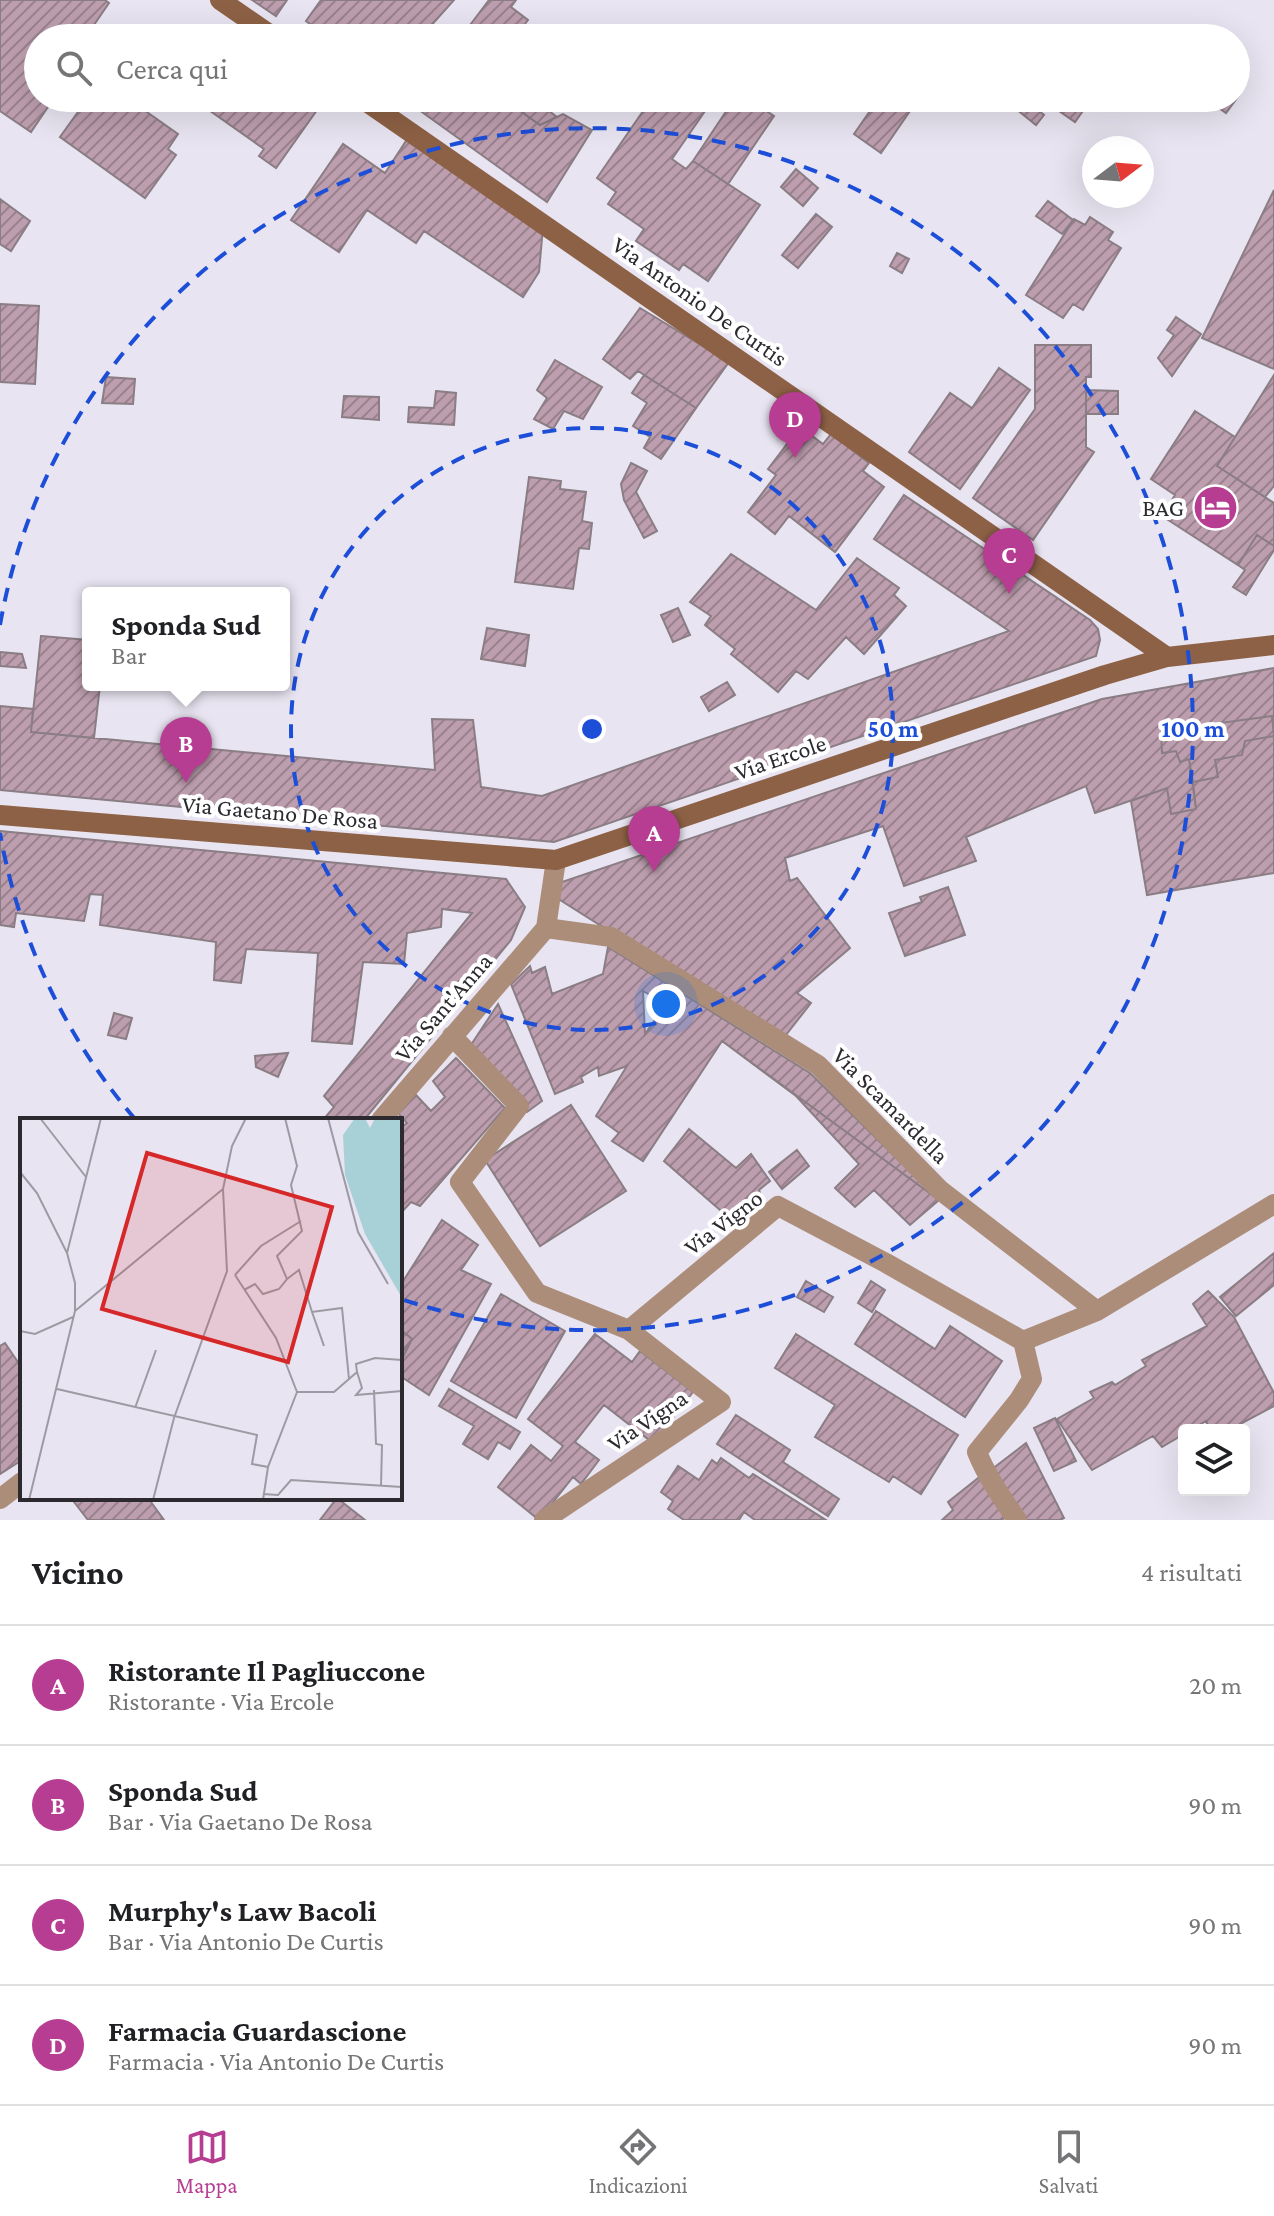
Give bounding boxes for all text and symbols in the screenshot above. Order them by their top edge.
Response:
search box [24,24,1250,112]
icon: search [52,46,96,90]
text: Cerca qui [116,52,228,85]
north arrow [1082,136,1154,208]
street label: Via Antonio De Curtis [607,231,793,371]
pin: D [769,392,821,458]
hotel icon: BAG [1191,483,1239,531]
place label: BAG [1142,494,1184,521]
pin: C [983,528,1035,594]
popup [82,587,290,691]
text: Sponda Sud [111,608,261,641]
text: Bar [111,641,147,670]
centre of rings [578,715,606,743]
text: 50 m [867,715,919,742]
text: 100 m [1161,715,1225,742]
pin: B [160,717,212,783]
street label: Via Ercole [731,729,829,785]
street label: Via Gaetano De Rosa [181,790,379,834]
pin: A [628,806,680,872]
street label: Via Sant'Anna [389,947,497,1067]
your location [646,984,686,1024]
street label: Via Scamardella [827,1041,955,1169]
inset map [20,1118,402,1500]
street label: Via Vigno [678,1184,768,1260]
street label: Via Vigna [602,1384,692,1456]
map controls [1178,1424,1250,1496]
button: layers [1178,1424,1250,1496]
text: Vicino [32,1554,124,1591]
text: 4 risultati [1141,1558,1242,1587]
text: Ristorante Il Pagliuccone [108,1654,425,1687]
text: A [50,1671,66,1700]
text: 20 m [1189,1671,1242,1700]
text: Ristorante · Via Ercole [108,1687,334,1716]
text: Sponda Sud [108,1774,258,1807]
text: B [50,1791,66,1820]
text: 90 m [1188,1791,1242,1820]
text: Bar · Via Gaetano De Rosa [108,1807,373,1836]
text: Murphy's Law Bacoli [108,1894,376,1927]
text: C [50,1911,66,1940]
text: 90 m [1188,1911,1242,1940]
text: Bar · Via Antonio De Curtis [108,1927,384,1956]
text: Farmacia Guardascione [108,2014,406,2047]
text: D [49,2031,67,2060]
text: 90 m [1188,2031,1242,2060]
text: Farmacia · Via Antonio De Curtis [108,2047,444,2076]
tab: Mappa [176,2125,237,2198]
tab: Indicazioni [589,2125,687,2198]
tab: Salvati [1039,2125,1098,2198]

